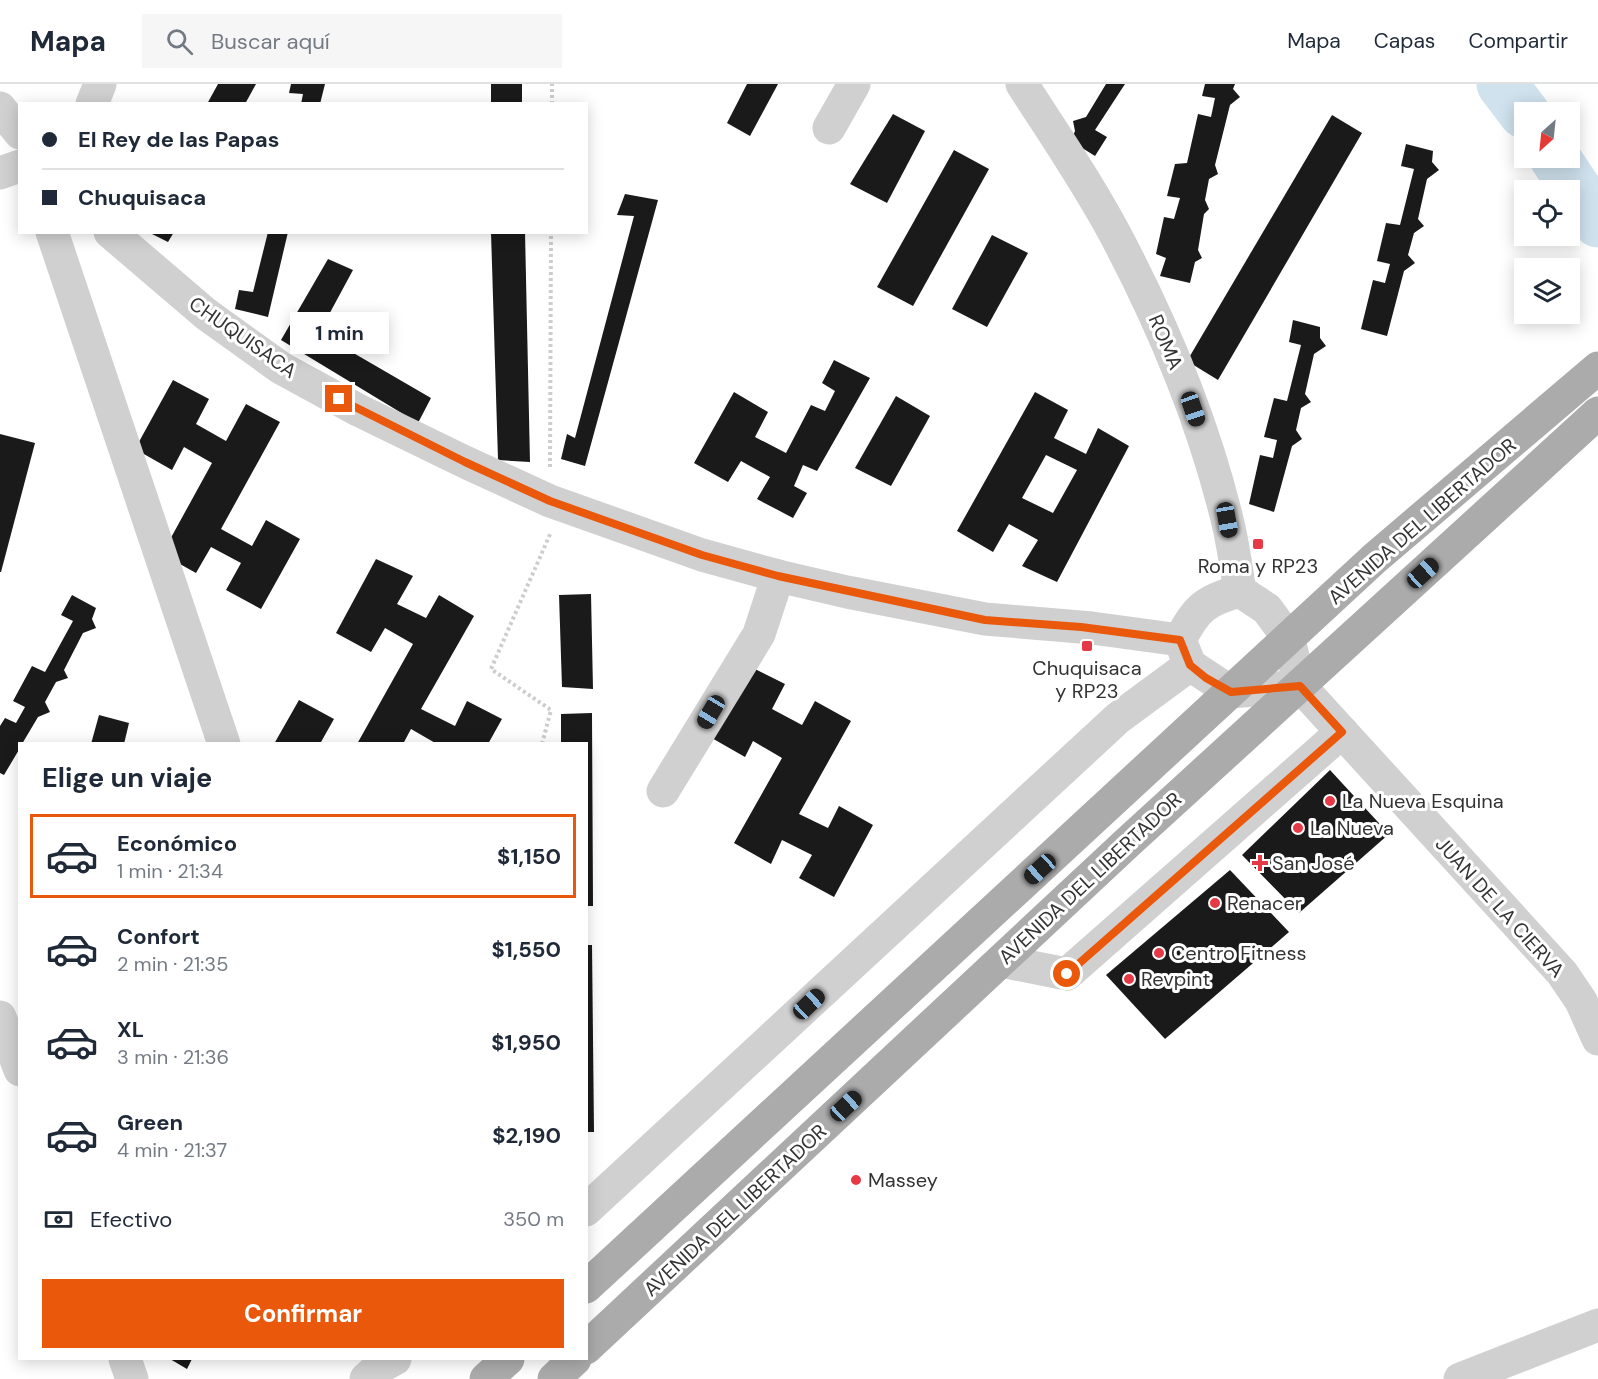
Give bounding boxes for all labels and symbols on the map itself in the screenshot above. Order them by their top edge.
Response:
north arrow [1514,102,1580,168]
street label: CHUQUISACA [184,290,302,384]
street label: ROMA [1143,310,1189,374]
callout: 1 min [290,312,388,354]
route end [325,385,352,412]
car [1179,389,1207,429]
street label: AVENIDA DEL LIBERTADOR [1322,432,1522,610]
car [1215,501,1239,539]
marker: Roma y RP23 [1251,537,1265,551]
place label: Roma y RP23 [1198,553,1318,579]
car [1404,554,1442,592]
marker: Chuquisaca y RP23 [1080,639,1094,653]
place label: Chuquisaca y RP23 [1032,655,1142,704]
car [694,692,728,732]
street label: AVENIDA DEL LIBERTADOR [993,786,1187,970]
place label: La Nueva Esquina [1342,788,1504,814]
marker: La Nueva Esquina [1323,794,1337,808]
place label: La Nueva [1310,815,1394,841]
marker: La Nueva [1291,821,1305,835]
street label: JUAN DE LA CIERVA [1430,831,1570,983]
car [1021,850,1059,888]
place label: San José [1272,850,1355,876]
marker: San José [1253,856,1267,870]
place label: Renacer [1227,890,1302,916]
marker: Renacer [1208,896,1222,910]
place label: Centro Fitness [1171,940,1306,966]
marker: Centro Fitness [1152,946,1166,960]
route start [1053,960,1080,987]
place label: Revpint [1141,966,1211,992]
marker: Revpint [1122,972,1136,986]
car [790,985,828,1023]
car [827,1087,865,1125]
street label: AVENIDA DEL LIBERTADOR [638,1118,832,1302]
place label: Massey [868,1167,938,1193]
marker: Massey [849,1173,863,1187]

